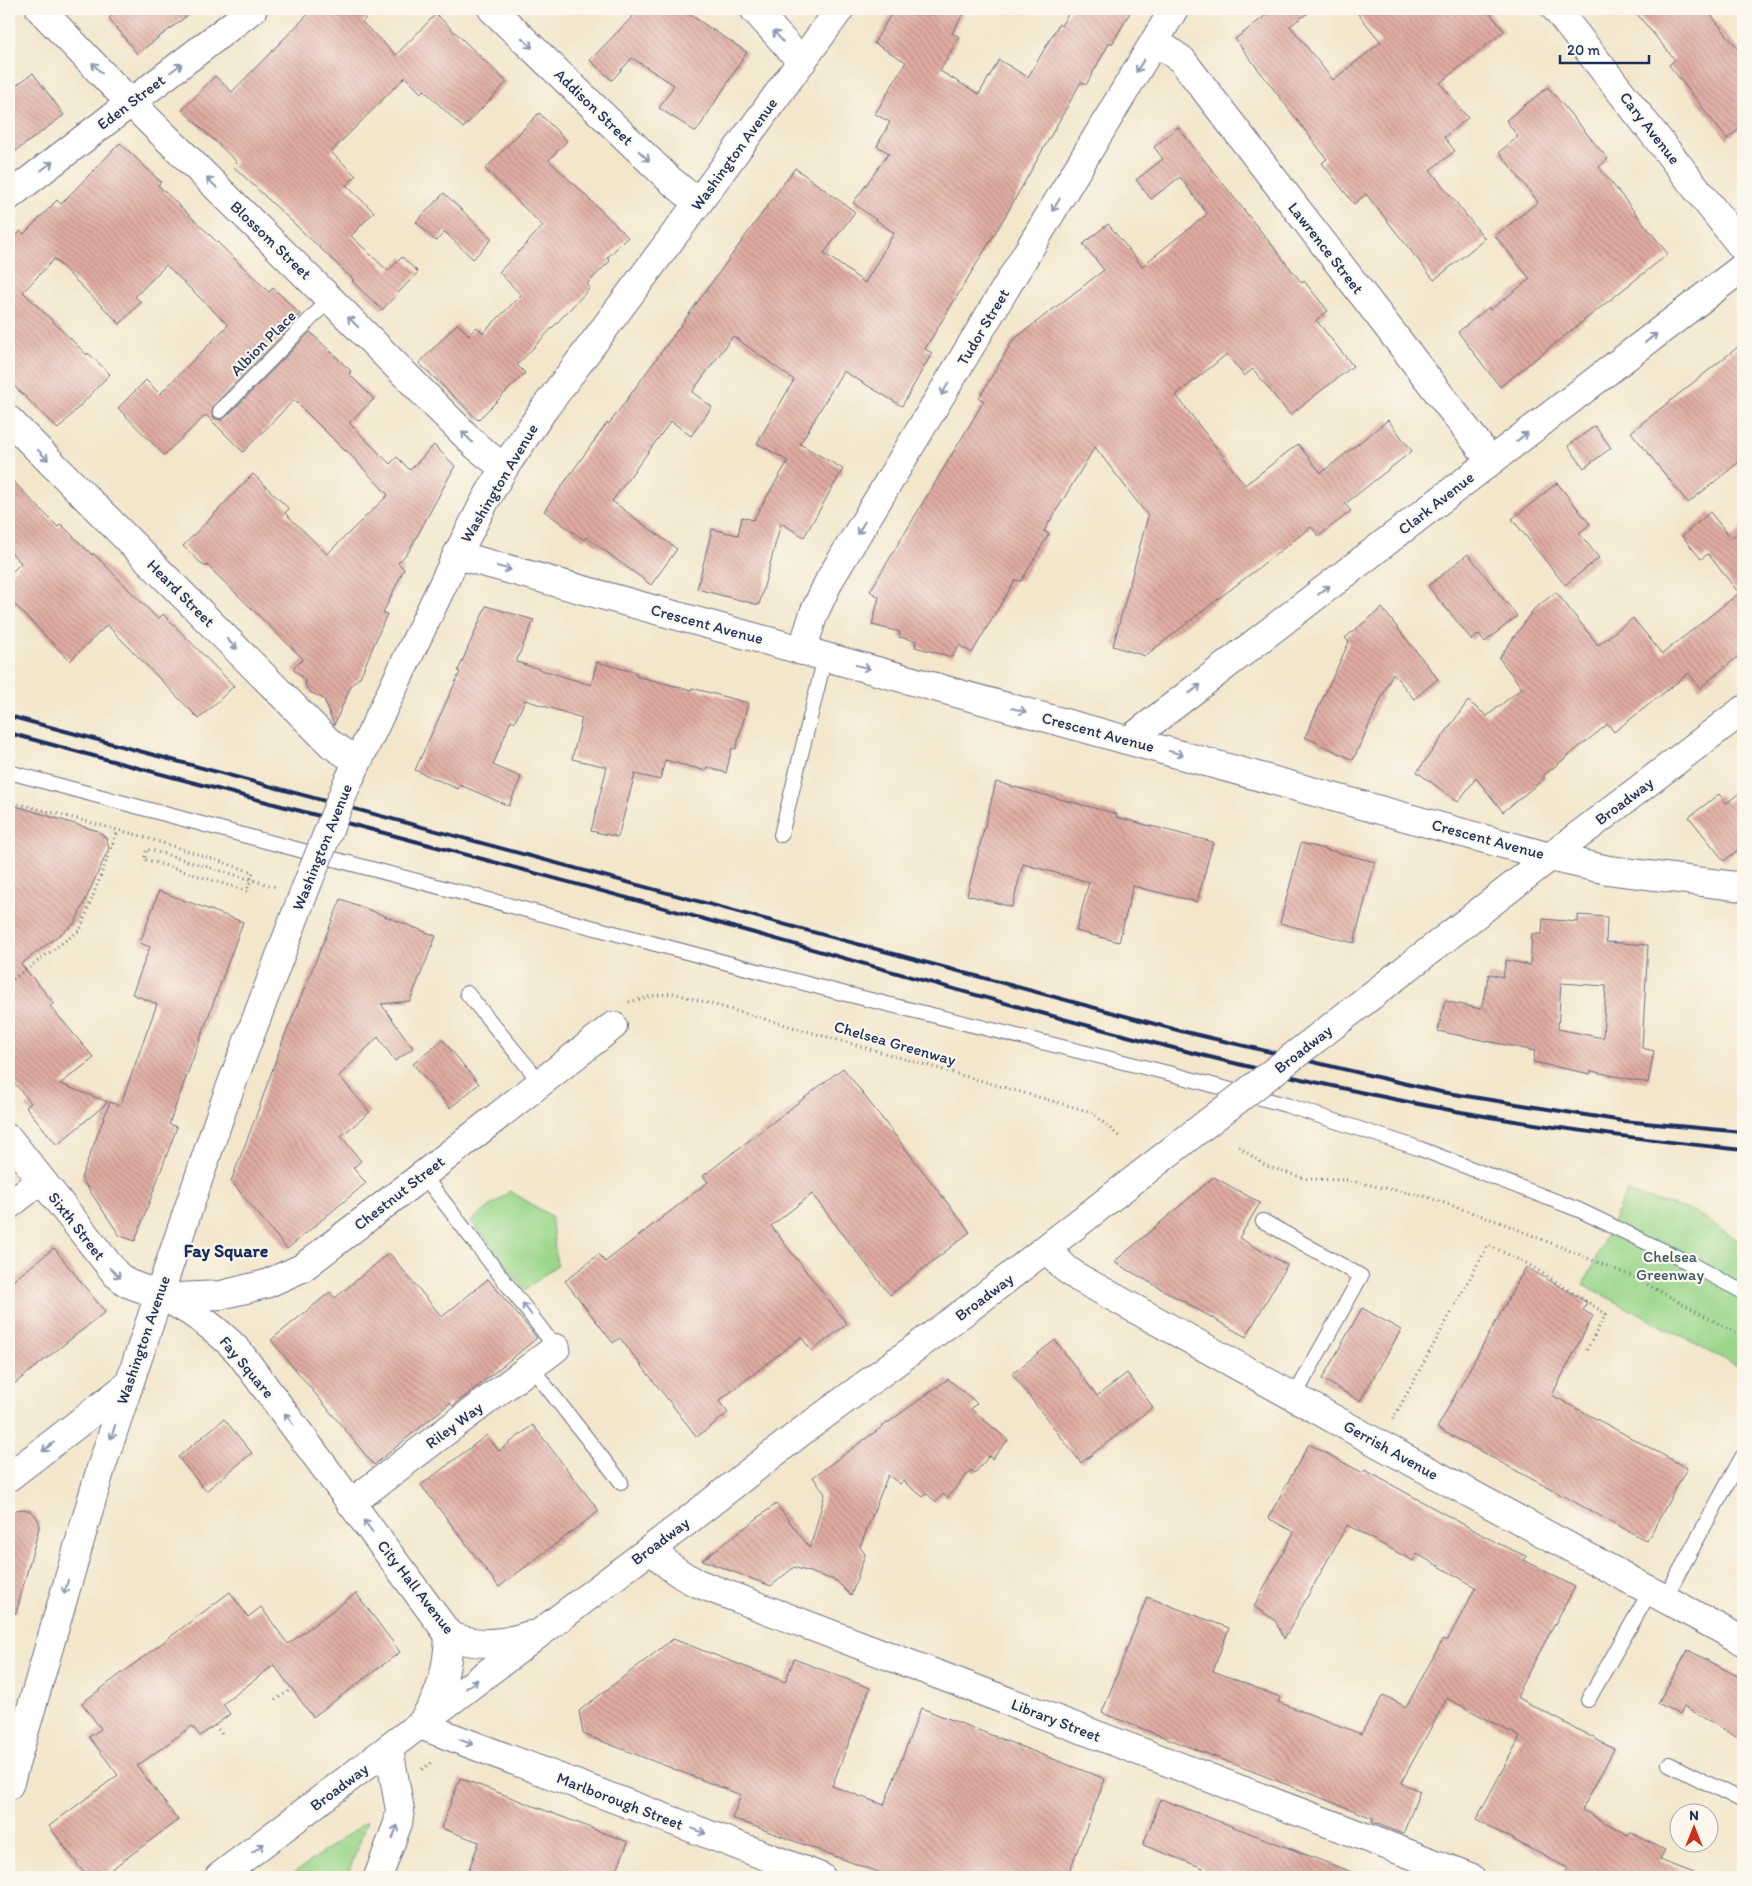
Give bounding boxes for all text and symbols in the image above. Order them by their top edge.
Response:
one-way arrow [772,29,783,42]
scale bar [1560,32,1648,64]
one-way arrow [521,37,534,49]
text: 20 m [1567,41,1601,59]
one-way arrow [1134,58,1144,72]
one-way arrow [91,62,103,75]
one-way arrow [169,62,182,73]
street label: Addison Street [551,65,637,149]
street label: Eden Street [93,70,169,134]
street label: Cary Avenue [1616,88,1684,168]
street label: Washington Avenue [687,94,782,214]
one-way arrow [638,149,650,162]
one-way arrow [40,161,53,172]
one-way arrow [206,177,218,189]
street label: Blossom Street [227,197,315,283]
one-way arrow [1051,197,1061,212]
street label: Lawrence Street [1284,198,1368,298]
street label: Tudor Street [953,285,1013,369]
street label: Albion Place [226,306,300,380]
one-way arrow [347,315,359,328]
one-way arrow [1644,333,1658,343]
one-way arrow [940,382,950,396]
street label: Washington Avenue [456,420,542,546]
one-way arrow [461,431,473,443]
one-way arrow [1515,432,1529,442]
one-way arrow [37,449,49,461]
street label: Clark Avenue [1394,467,1478,539]
one-way arrow [855,520,865,534]
street label: Heard Street [143,555,219,631]
one-way arrow [495,564,511,574]
one-way arrow [1317,584,1330,595]
street label: Crescent Avenue [649,600,765,648]
one-way arrow [226,638,238,651]
one-way arrow [854,663,870,672]
one-way arrow [1188,684,1202,694]
one-way arrow [1011,706,1027,716]
street label: Crescent Avenue [1040,708,1156,756]
one-way arrow [1168,749,1184,759]
street label: Broadway [1591,773,1657,829]
street label: Washington Avenue [288,781,356,913]
street label: Crescent Avenue [1430,815,1546,863]
street label: Chelsea Greenway [832,1017,958,1070]
street label: Broadway [1270,1020,1336,1077]
street label: Chestnut Street [350,1152,448,1234]
street label: Sixth Street [44,1188,110,1264]
district label: Fay Square [184,1240,269,1262]
park label: Chelsea Greenway [1636,1247,1704,1284]
one-way arrow [109,1267,122,1279]
street label: Broadway [951,1269,1017,1325]
street label: Washington Avenue [112,1273,174,1407]
one-way arrow [522,1302,532,1316]
street label: Fay Square [216,1332,278,1402]
street label: Riley Way [422,1397,487,1453]
one-way arrow [284,1412,294,1426]
street label: Gerrish Avenue [1340,1416,1442,1484]
one-way arrow [107,1423,117,1439]
one-way arrow [41,1442,55,1452]
street label: Broadway [627,1513,693,1569]
one-way arrow [363,1519,373,1533]
street label: City Hall Avenue [373,1536,459,1638]
one-way arrow [61,1579,71,1595]
one-way arrow [466,1679,479,1690]
street label: Library Street [1009,1694,1103,1746]
one-way arrow [457,1738,473,1747]
street label: Broadway [306,1759,372,1815]
street label: Marlborough Street [554,1768,686,1834]
north arrow [1670,1804,1720,1854]
text: N [1689,1807,1699,1824]
one-way arrow [391,1824,400,1840]
one-way arrow [691,1827,706,1836]
one-way arrow [251,1843,265,1853]

